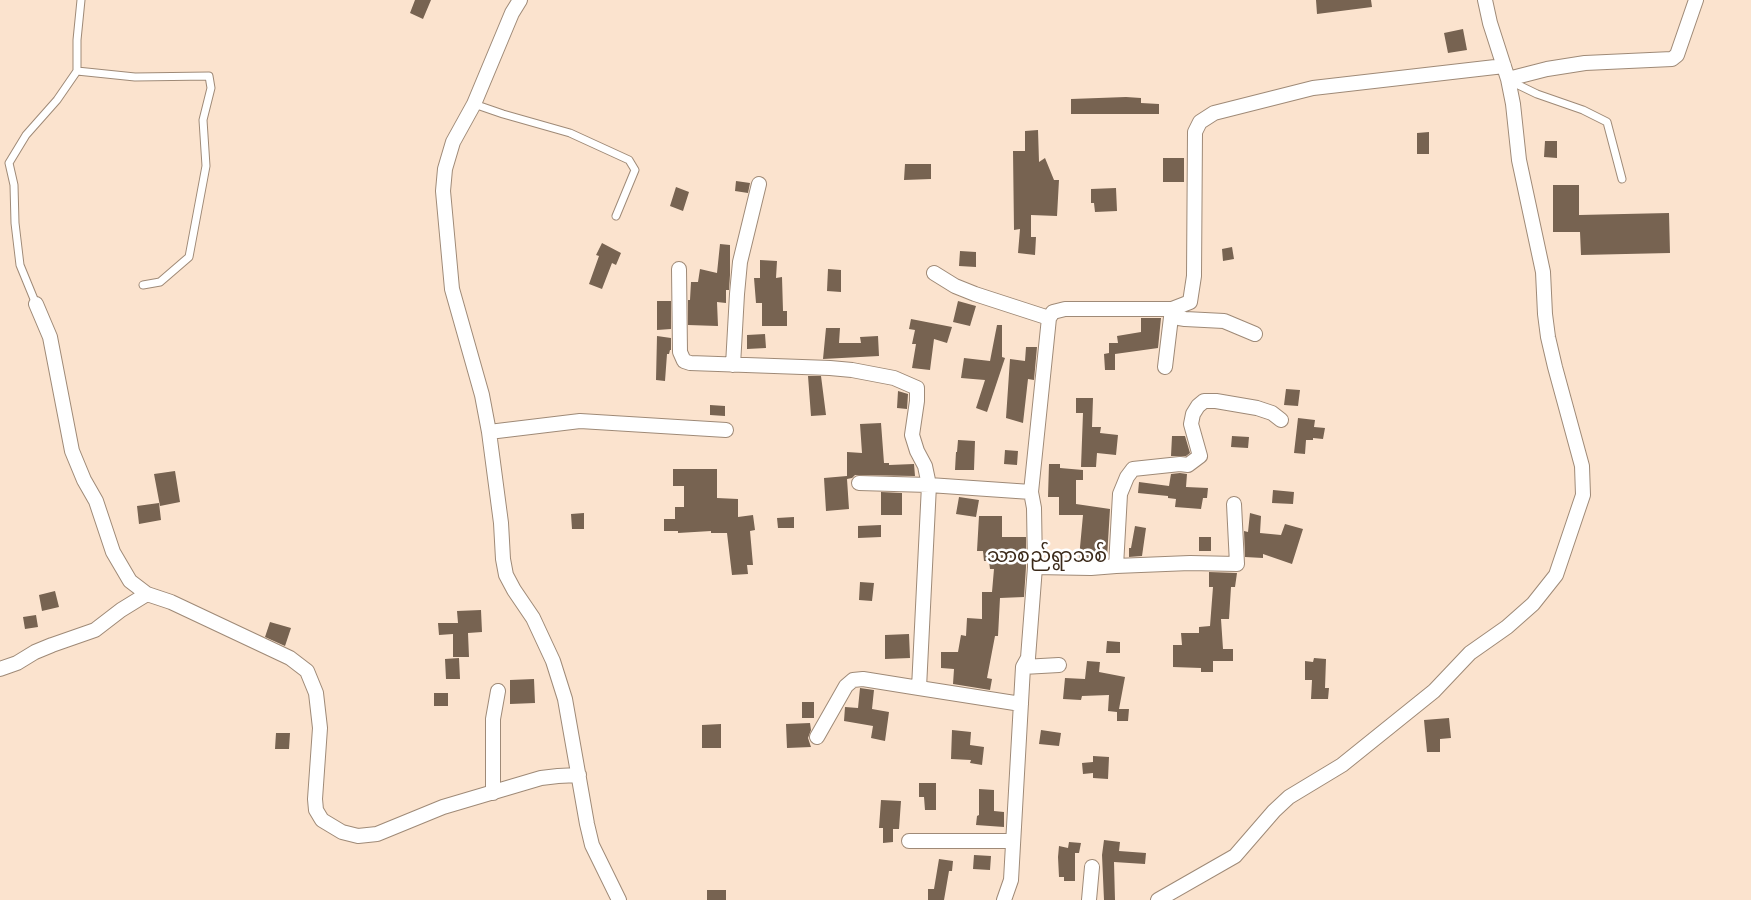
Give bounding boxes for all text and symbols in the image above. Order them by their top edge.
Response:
district label: သာစည်ရွာသစ် [987,546,1107,568]

